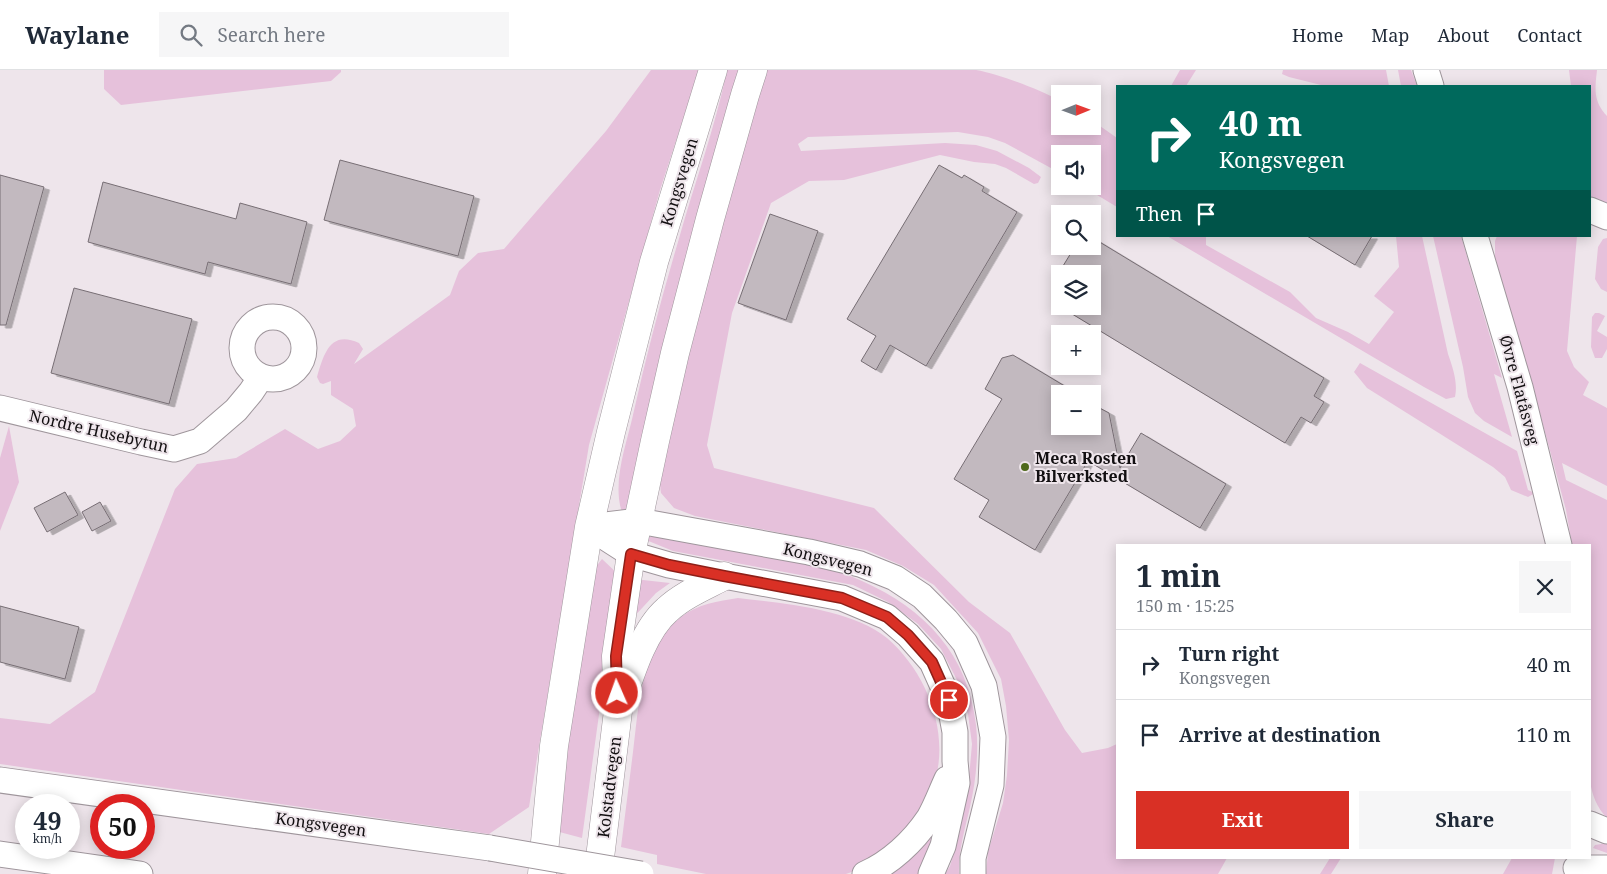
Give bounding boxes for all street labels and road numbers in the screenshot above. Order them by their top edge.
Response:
street label: Kongsvegen [655,135,703,229]
street label: Øvre Flatåsveg [1495,333,1545,448]
street label: Nordre Husebytun [27,404,171,458]
street label: Kongsvegen [781,537,875,581]
street label: Kolstadvegen [592,735,626,839]
street label: Kongsvegen [274,807,368,841]

